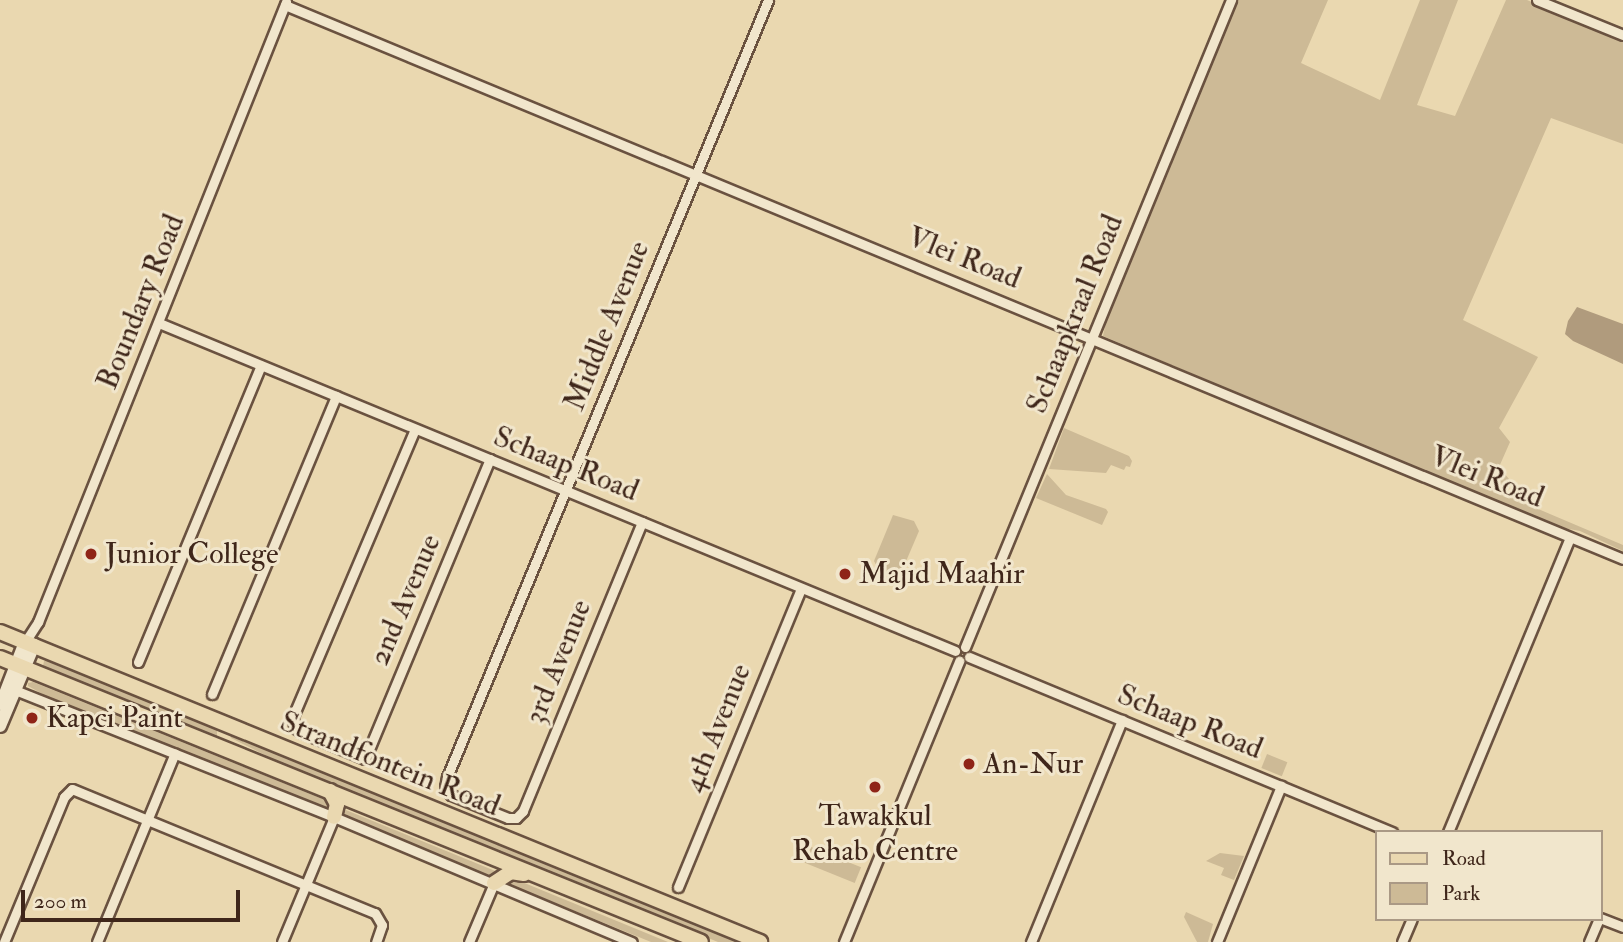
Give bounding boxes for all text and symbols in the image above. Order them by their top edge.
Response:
street label: Boundary Road [90,209,192,395]
street label: Schaapkraal Road [1019,209,1131,419]
street label: Vlei Road [902,219,1026,297]
street label: Middle Avenue [557,236,657,416]
street label: Schaap Road [488,419,644,509]
street label: Vlei Road [1425,438,1549,516]
street label: 2nd Avenue [361,529,449,671]
place label: Junior College [105,536,279,572]
marker: Junior College [83,546,99,562]
place label: Majid Maahir [859,556,1024,592]
marker: Majid Maahir [837,566,853,582]
street label: 3rd Avenue [517,595,599,729]
street label: 4th Avenue [675,659,759,797]
street label: Schaap Road [1112,677,1268,767]
place label: Kapci Paint [46,700,183,736]
street label: Strandfontein Road [275,703,505,825]
marker: Kapci Paint [24,710,40,726]
place label: An-Nur [983,746,1083,782]
marker: An-Nur [961,756,977,772]
marker: Tawakkul Rehab Centre [867,779,883,795]
place label: Tawakkul Rehab Centre [792,798,958,868]
legend [1374,830,1602,921]
text: Road [1442,845,1486,872]
scale bar [24,876,243,920]
text: Park [1442,880,1480,907]
text: 200 m [34,888,87,915]

